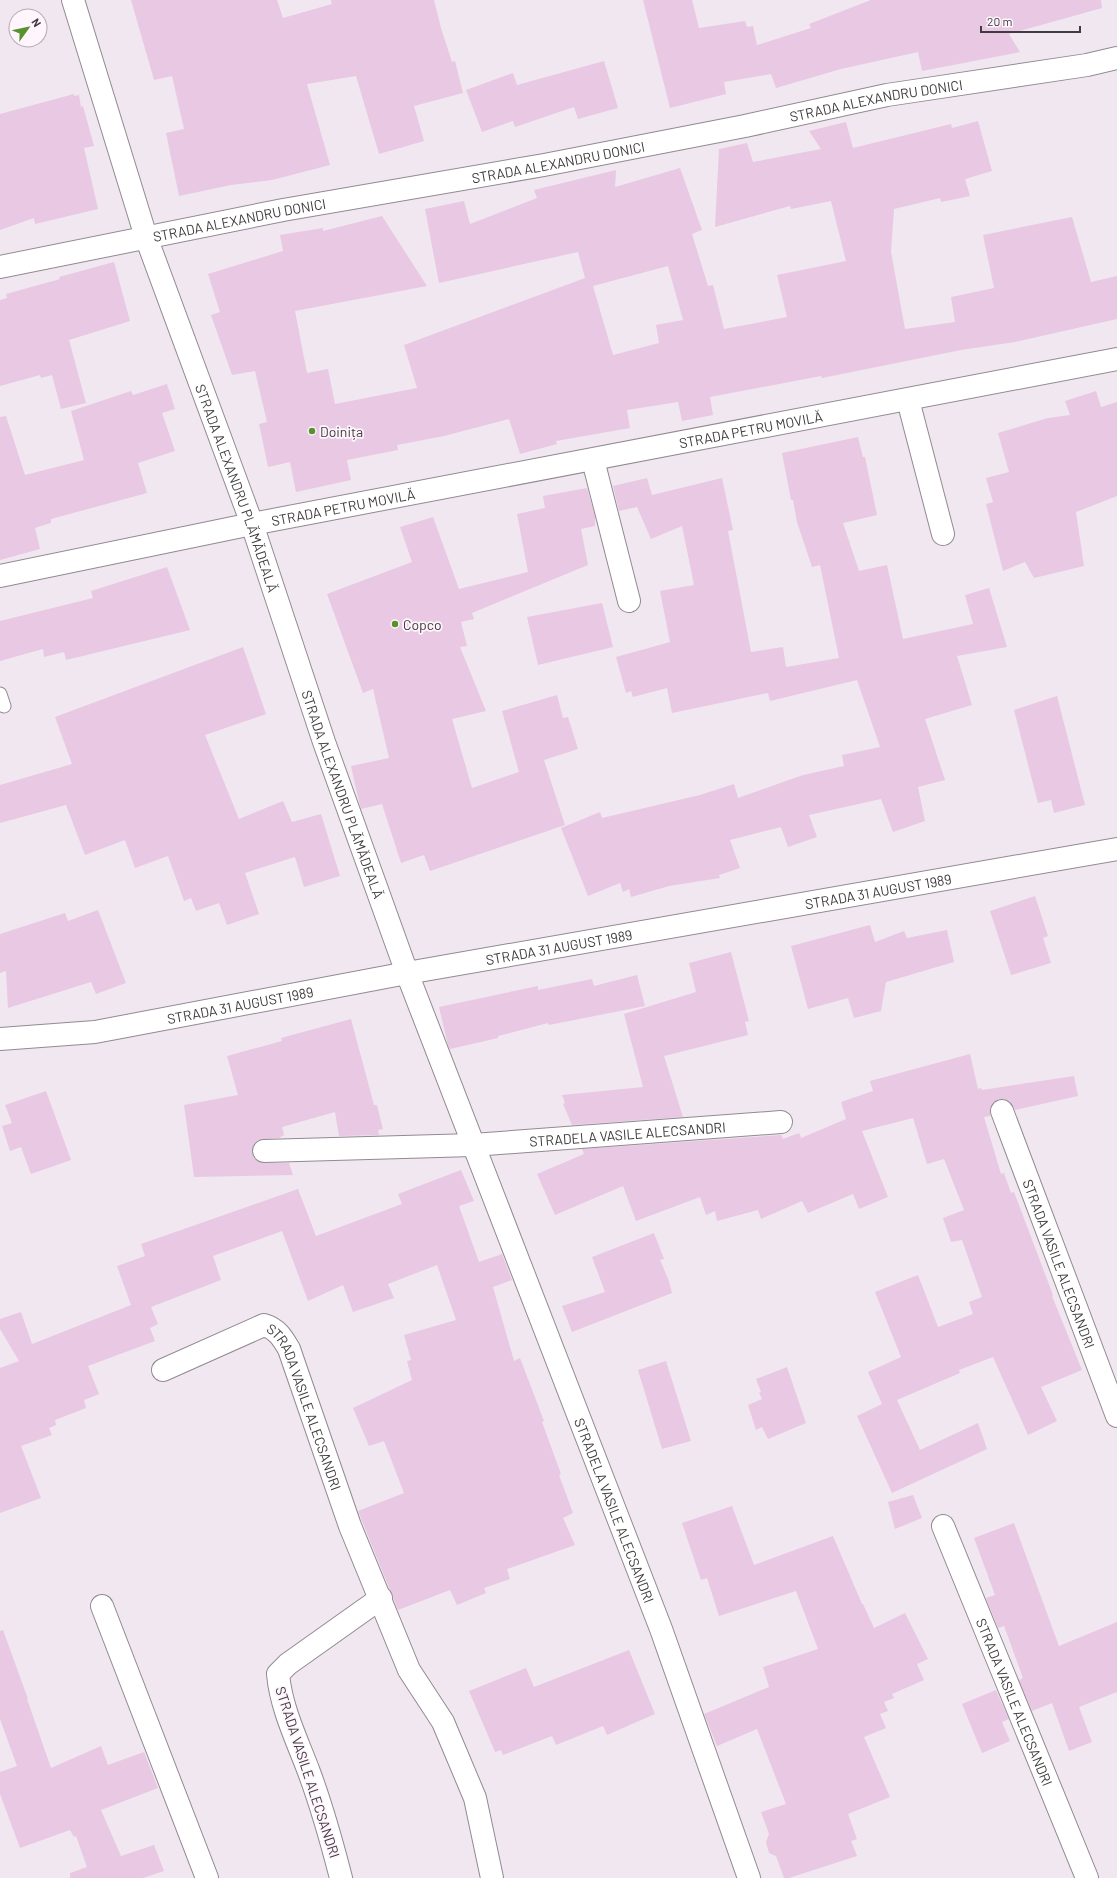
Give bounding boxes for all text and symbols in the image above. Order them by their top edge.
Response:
north arrow [8,8,48,48]
scale bar [981,8,1080,34]
text: 20 m [987,14,1013,28]
text: N [29,16,44,29]
street label: STRADA ALEXANDRU DONICI [788,75,964,125]
street label: STRADA ALEXANDRU DONICI [470,137,646,186]
street label: STRADA ALEXANDRU DONICI [151,194,327,245]
street label: STRADA ALEXANDRU PLĂMĂDEALĂ [192,381,282,594]
street label: STRADA PETRU MOVILĂ [677,407,824,451]
place label: Doinița [320,423,363,440]
marker: Doinița [307,426,317,436]
street label: STRADA PETRU MOVILĂ [270,485,417,529]
place label: Copco [403,616,442,633]
marker: Copco [390,619,400,629]
street label: STRADA ALEXANDRU PLĂMĂDEALĂ [299,688,388,901]
street label: STRADA 31 AUGUST 1989 [804,870,953,912]
street label: STRADA 31 AUGUST 1989 [484,925,633,968]
street label: STRADA 31 AUGUST 1989 [166,982,315,1027]
street label: STRADELA VASILE ALECSANDRI [529,1118,726,1149]
street label: STRADA VASILE ALECSANDRI [1020,1177,1099,1350]
street label: STRADA VASILE ALECSANDRI [264,1319,345,1492]
street label: STRADELA VASILE ALECSANDRI [572,1415,658,1605]
street label: STRADA VASILE ALECSANDRI [973,1616,1057,1788]
street label: STRADA VASILE ALECSANDRI [272,1684,344,1860]

